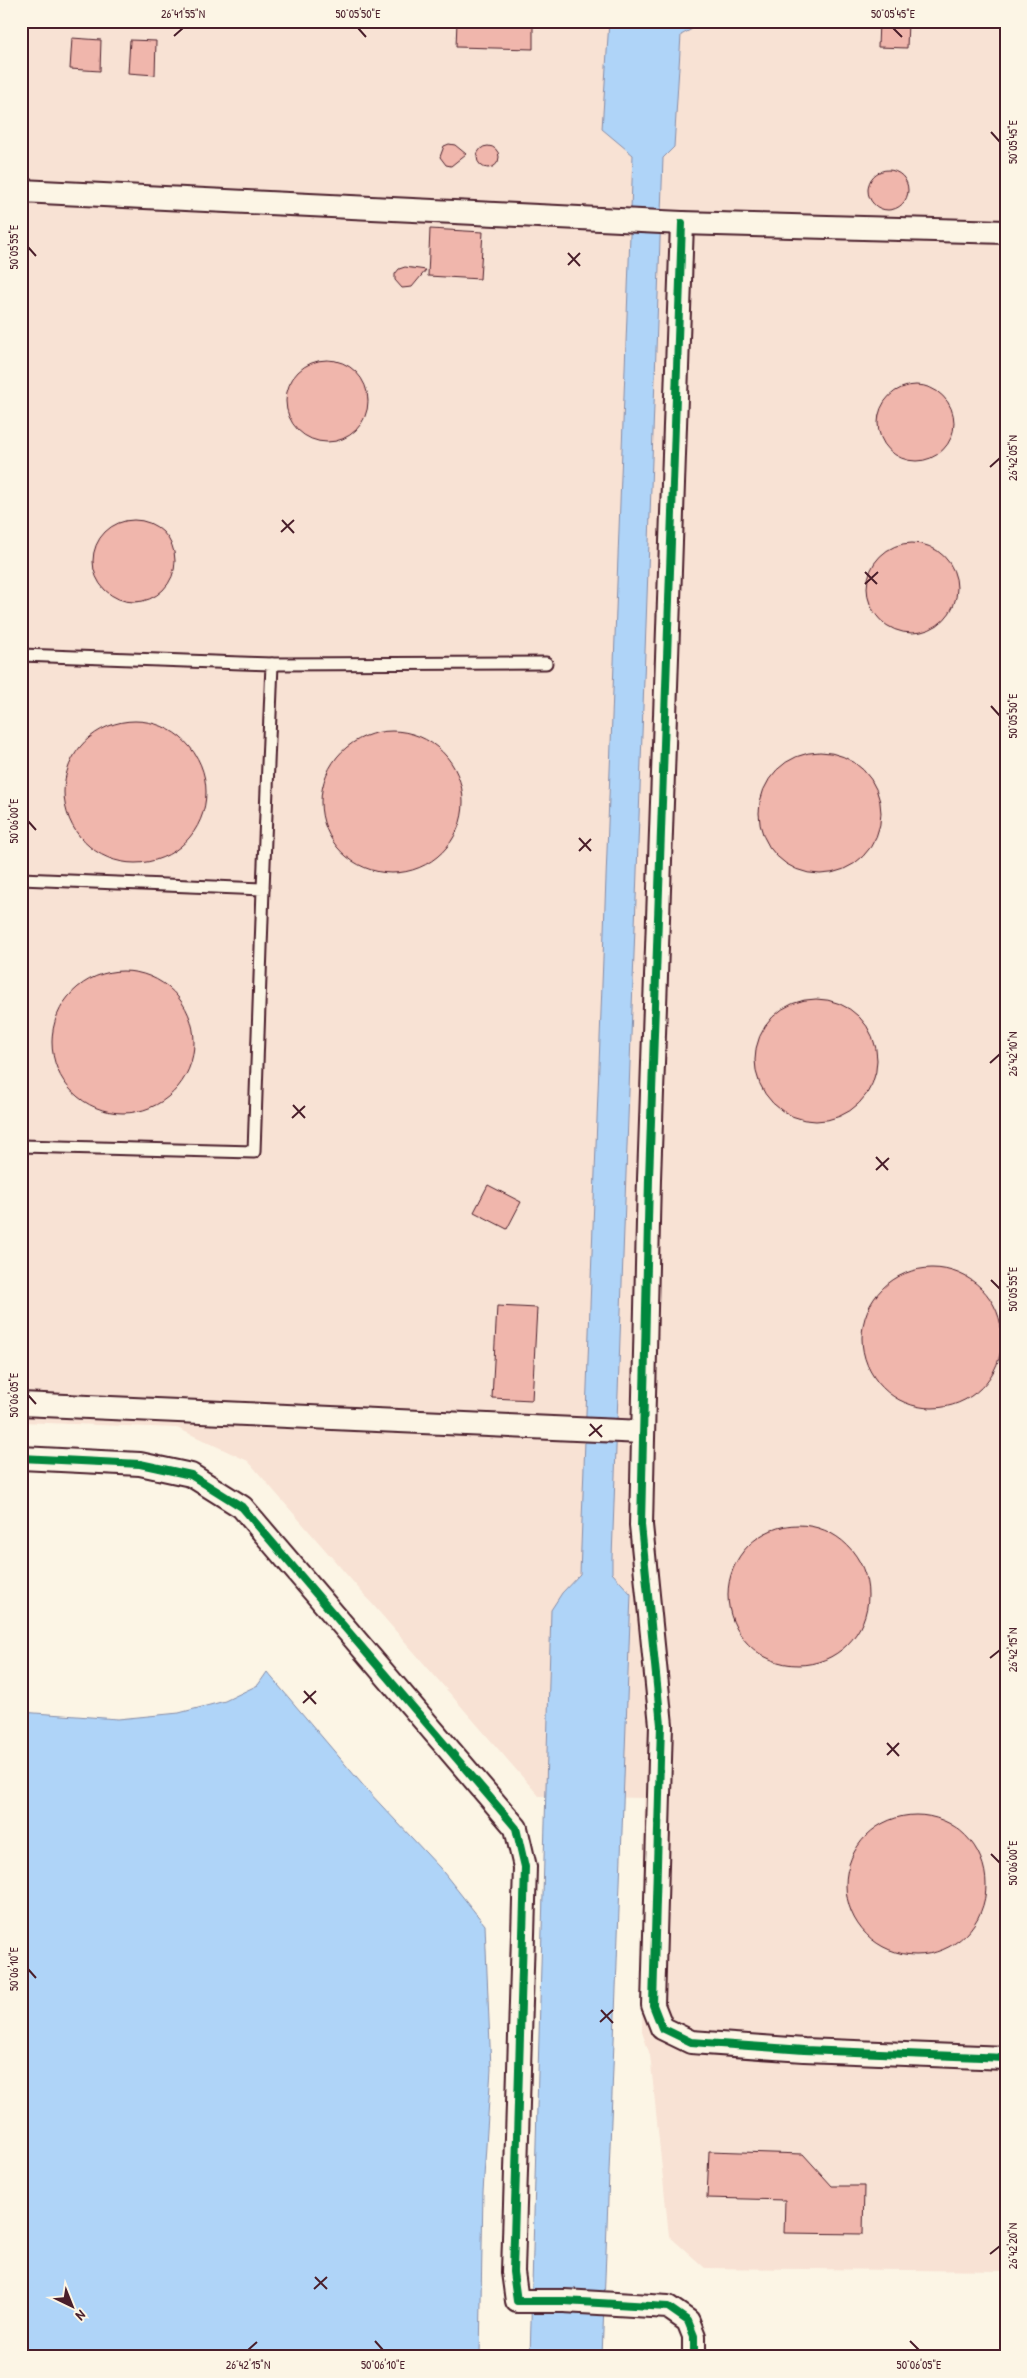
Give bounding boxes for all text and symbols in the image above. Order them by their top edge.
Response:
text: 26°41'55"N [161,5,205,22]
text: 50°05'50"E [335,5,381,22]
text: 50°05'45"E [871,5,916,22]
text: 50°05'45"E [1004,119,1021,164]
text: 50°05'55"E [5,224,22,269]
text: 26°42'05"N [1004,435,1021,481]
text: 50°05'50"E [1004,693,1021,739]
text: 50°06'00"E [5,798,22,844]
text: 26°42'10"N [1004,1031,1021,1077]
text: 50°05'55"E [1004,1266,1021,1311]
text: 50°06'05"E [5,1372,22,1417]
text: 26°42'15"N [1004,1628,1021,1672]
text: 50°06'00"E [1004,1840,1021,1886]
text: 50°06'10"E [5,1946,22,1991]
text: 26°42'20"N [1004,2223,1021,2269]
north arrow [48,2280,98,2330]
text: N [72,2306,90,2326]
text: 26°42'15"N [226,2356,270,2373]
text: 50°06'10"E [361,2356,406,2373]
text: 50°06'05"E [897,2356,942,2373]

